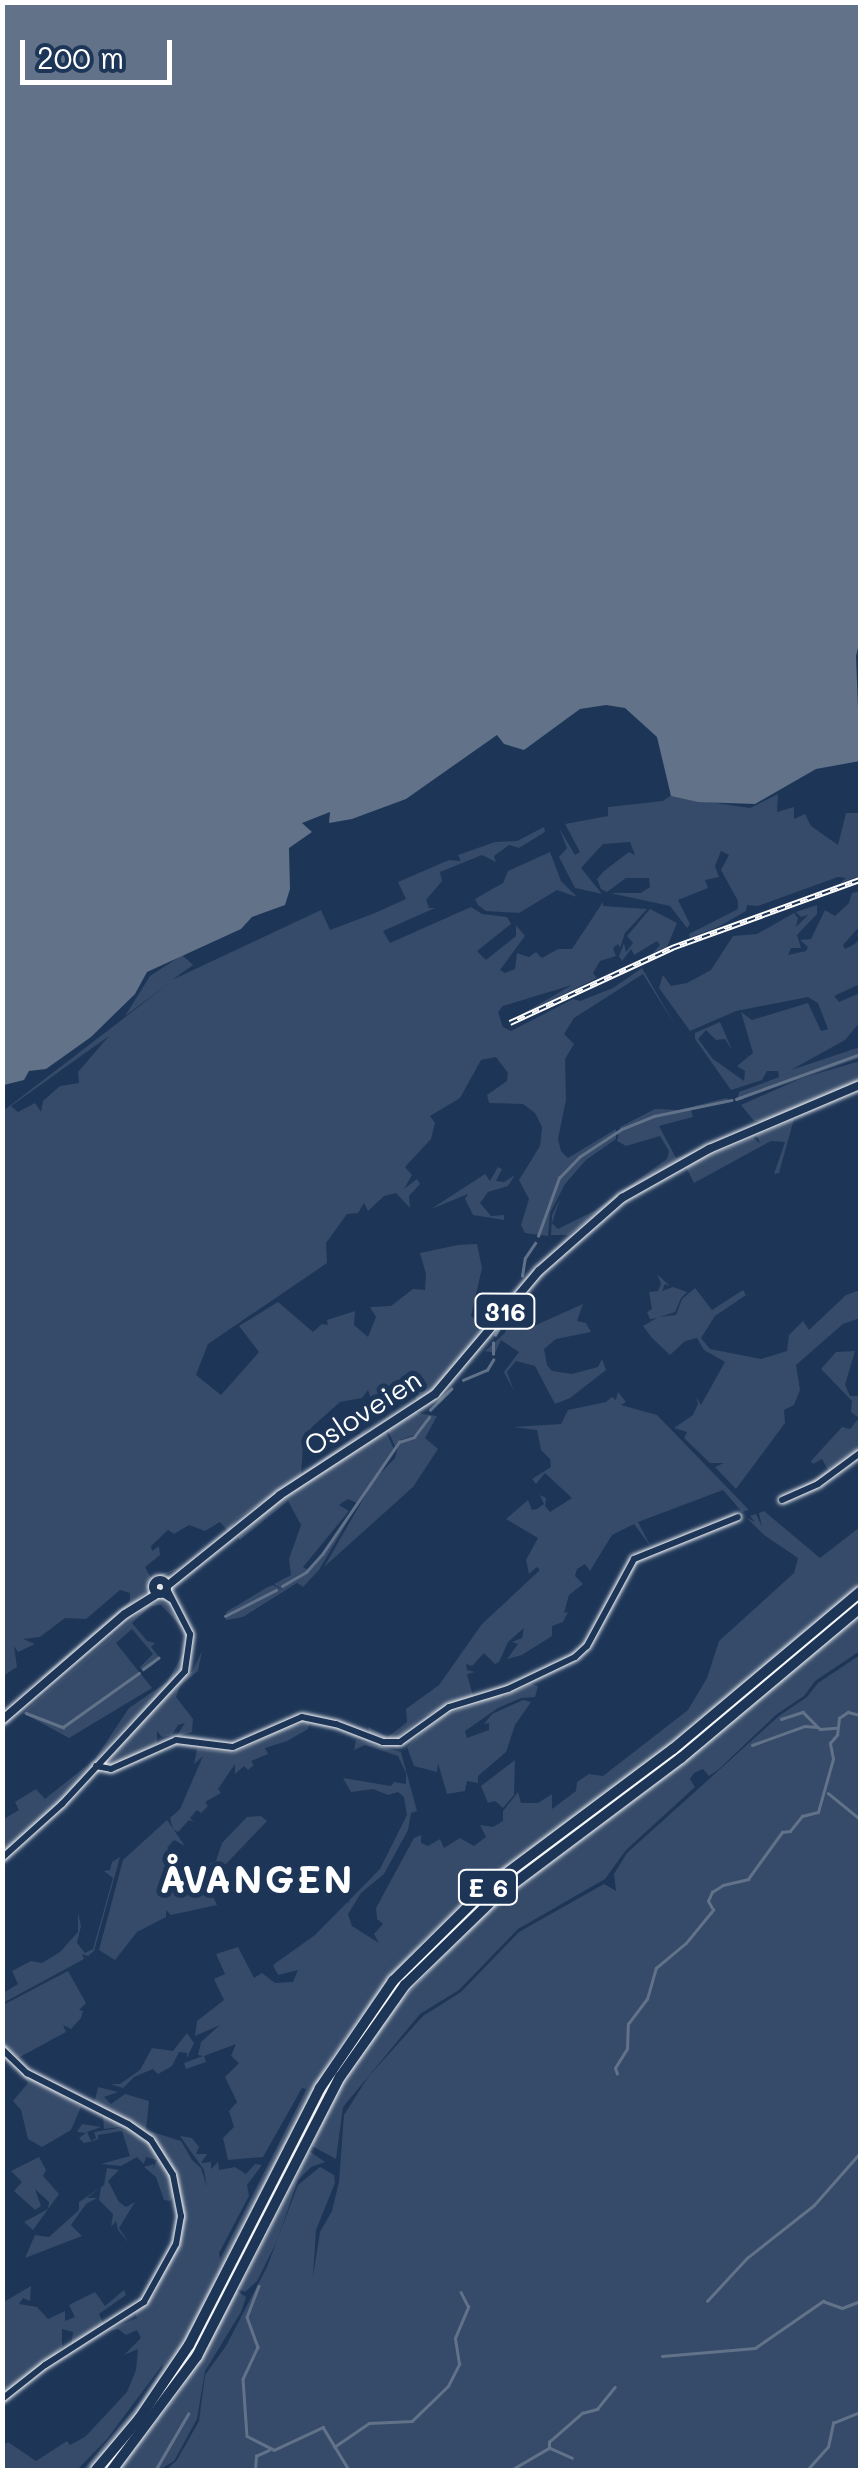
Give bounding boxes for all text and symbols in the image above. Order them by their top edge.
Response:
scale bar [25,20,178,82]
text: 200 m [37,37,124,77]
road number: 316 [472,1291,538,1331]
street label: Osloveien [297,1362,427,1462]
district label: ÅVANGEN [159,1856,355,1902]
road number: E 6 [456,1867,520,1907]

